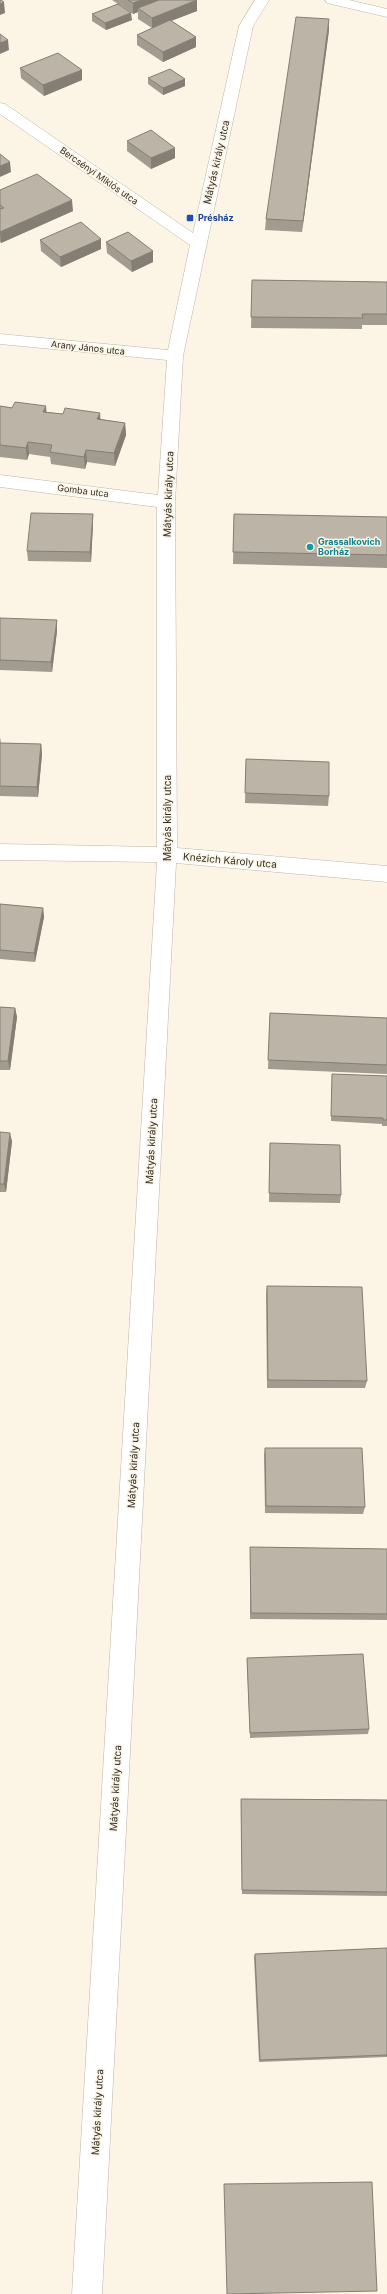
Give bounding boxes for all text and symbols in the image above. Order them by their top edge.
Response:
street label: Mátyás király utca [200,119,232,205]
street label: Bercsényi Miklós utca [58,144,141,207]
place label: Présház [198,212,234,223]
marker: Présház [185,213,195,223]
street label: Arany János utca [51,338,125,357]
street label: Mátyás király utca [161,451,175,537]
street label: Gomba utca [57,482,109,499]
place label: Grassalkovich Borház [318,536,381,557]
marker: Grassalkovich Borház [305,542,315,552]
street label: Mátyás király utca [161,775,173,861]
street label: Knézich Károly utca [183,850,277,870]
street label: Mátyás király utca [143,1098,159,1184]
street label: Mátyás király utca [125,1422,141,1508]
street label: Mátyás király utca [107,1745,123,1831]
street label: Mátyás király utca [89,2069,105,2155]

